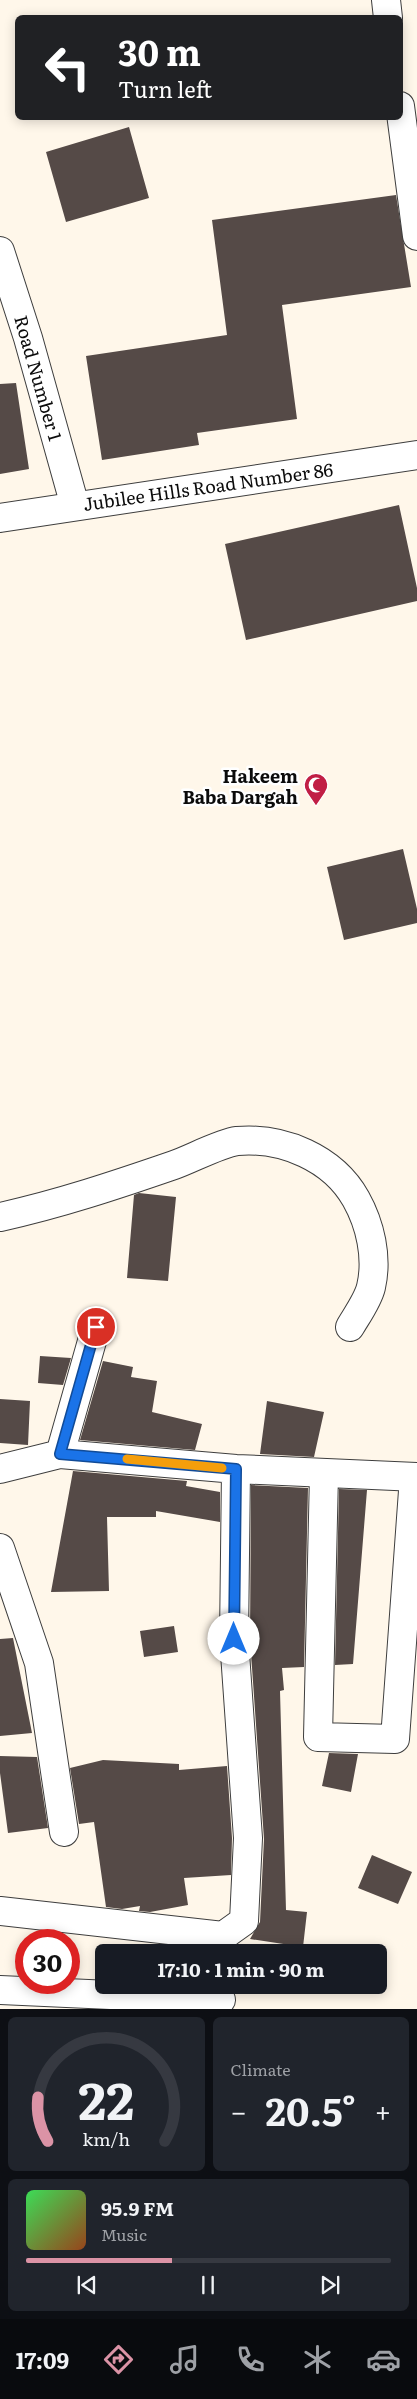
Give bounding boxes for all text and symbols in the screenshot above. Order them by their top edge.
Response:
text: 30 m [118,25,201,77]
icon: left [35,35,100,100]
text: Turn left [118,72,212,105]
street label: Road Number 1 [8,312,70,444]
street label: Jubilee Hills Road Number 86 [81,455,335,517]
place label: Hakeem Baba Dargah [182,762,298,810]
mosque icon: Hakeem Baba Dargah [303,772,329,806]
pin [75,1306,117,1348]
icon: arrive [82,1313,110,1341]
position arrow [207,1612,259,1664]
speed limit sign: 30 [15,1929,80,1994]
text: 17:10 · 1 min · 90 m [158,1955,325,1983]
text: Climate [231,2057,291,2081]
text: 22 [78,2059,134,2136]
text: 20.5° [266,2081,356,2138]
text: − [231,2089,247,2131]
text: + [375,2089,391,2131]
text: km/h [82,2125,130,2152]
text: 95.9 FM [101,2194,174,2222]
text: Music [101,2222,147,2246]
icon: previous [73,2271,101,2299]
icon: pause [194,2271,222,2299]
icon: next [316,2271,344,2299]
icon: directions [101,2342,136,2377]
icon: music [167,2342,202,2377]
icon: phone [233,2342,268,2377]
icon: climate [300,2342,335,2377]
icon: car [366,2342,401,2377]
text: 17:09 [16,2343,69,2376]

